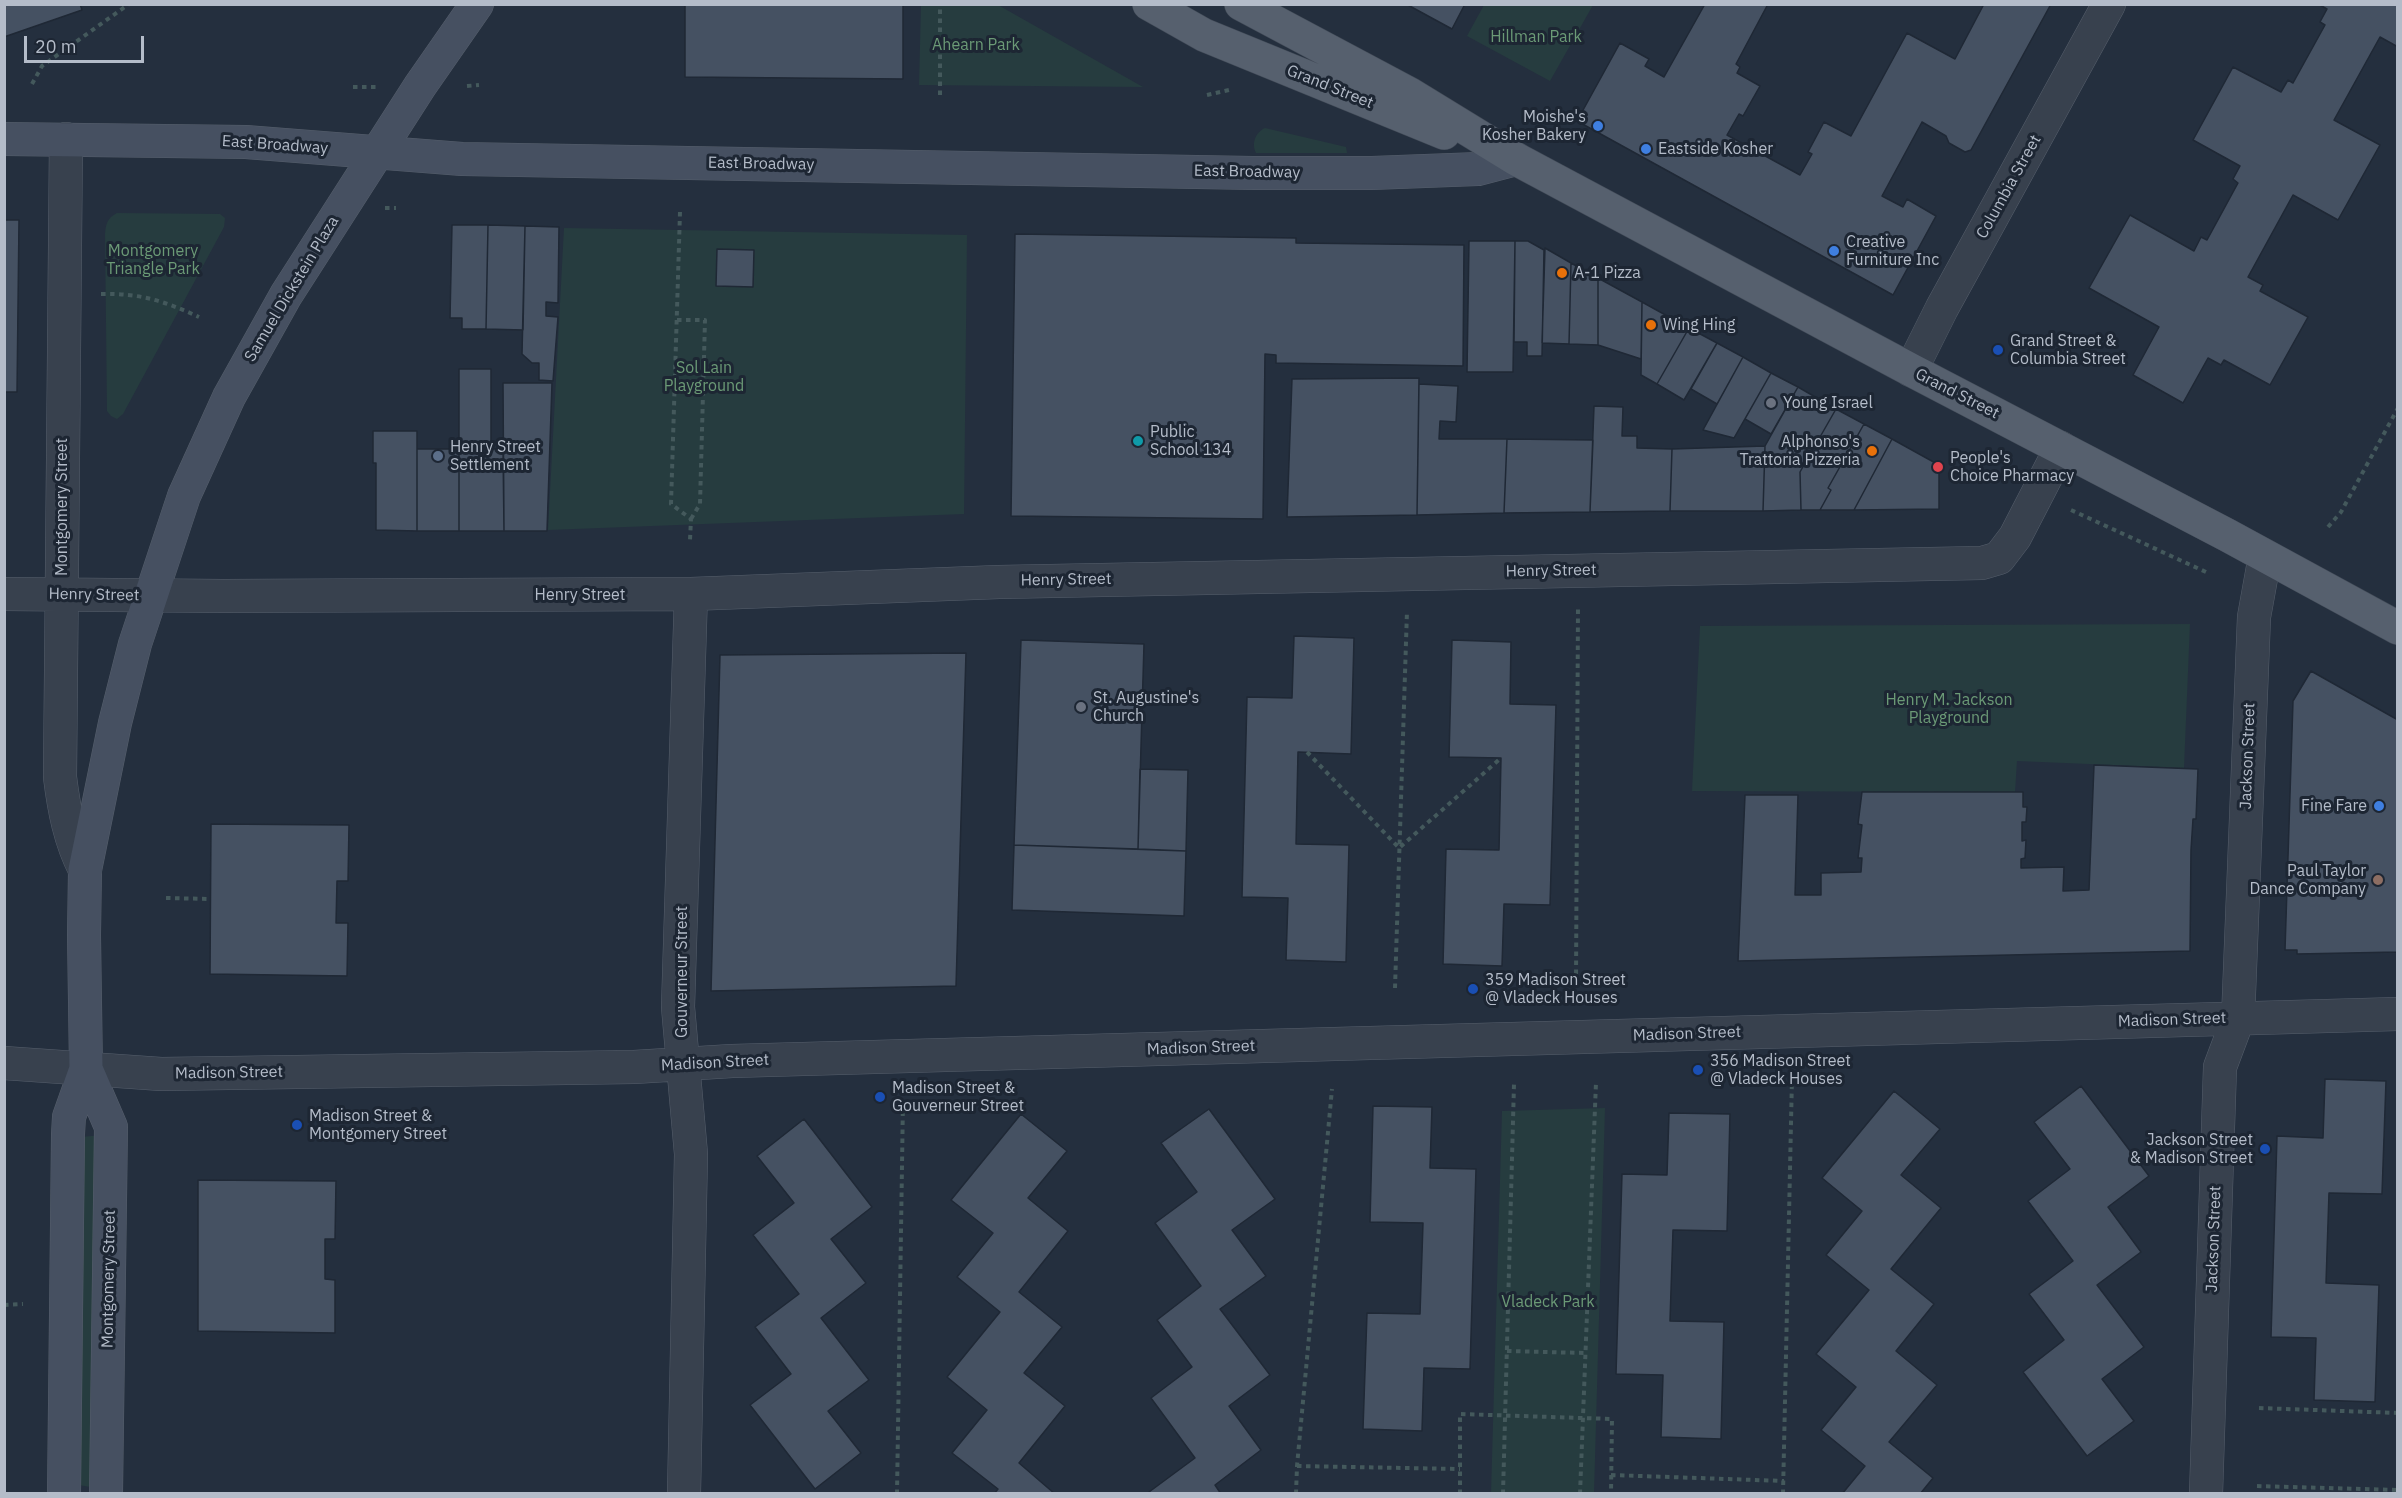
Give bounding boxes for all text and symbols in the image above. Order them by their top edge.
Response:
scale bar [27,24,147,62]
park label: Hillman Park [1490,27,1582,47]
text: 20 m [35,35,77,58]
park label: Ahearn Park [932,35,1020,55]
street label: Grand Street [1284,61,1376,113]
place label: Moishe's Kosher Bakery [1482,107,1586,145]
marker: Moishe's Kosher Bakery [1591,119,1605,133]
street label: East Broadway [221,132,329,158]
street label: Columbia Street [1973,132,2045,242]
place label: Eastside Kosher [1658,139,1773,159]
marker: Eastside Kosher [1639,142,1653,156]
street label: East Broadway [708,153,814,175]
street label: East Broadway [1194,161,1300,183]
street label: Samuel Dickstein Plaza [241,213,343,365]
place label: Creative Furniture Inc [1846,232,1939,270]
park label: Montgomery Triangle Park [106,241,200,279]
marker: Creative Furniture Inc [1827,244,1841,258]
place label: A-1 Pizza [1574,263,1641,283]
marker: A-1 Pizza [1555,266,1569,280]
place label: Wing Hing [1663,315,1735,335]
marker: Wing Hing [1644,318,1658,332]
place label: Grand Street & Columbia Street [2010,331,2126,369]
marker: Grand Street & Columbia Street [1991,343,2005,357]
park label: Sol Lain Playground [664,358,744,396]
street label: Grand Street [1912,365,2002,423]
place label: Young Israel [1783,393,1873,413]
marker: Young Israel [1764,396,1778,410]
place label: Public School 134 [1150,422,1231,460]
place label: Alphonso's Trattoria Pizzeria [1739,432,1860,470]
marker: Public School 134 [1131,434,1145,448]
place label: Henry Street Settlement [450,437,541,475]
street label: Montgomery Street [52,438,72,576]
marker: Alphonso's Trattoria Pizzeria [1865,444,1879,458]
place label: People's Choice Pharmacy [1950,448,2074,486]
marker: Henry Street Settlement [431,449,445,463]
marker: People's Choice Pharmacy [1931,460,1945,474]
street label: Henry Street [1505,561,1597,581]
street label: Henry Street [1020,570,1112,590]
street label: Henry Street [48,585,140,605]
street label: Henry Street [535,585,625,605]
place label: St. Augustine's Church [1093,688,1199,726]
park label: Henry M. Jackson Playground [1886,690,2012,728]
marker: St. Augustine's Church [1074,700,1088,714]
street label: Jackson Street [2237,702,2259,810]
place label: Fine Fare [2301,796,2367,816]
marker: Fine Fare [2372,799,2386,813]
place label: Paul Taylor Dance Company [2249,861,2366,899]
marker: Paul Taylor Dance Company [2371,873,2385,887]
street label: Gouverneur Street [672,906,692,1038]
place label: 359 Madison Street @ Vladeck Houses [1485,970,1626,1008]
marker: 359 Madison Street @ Vladeck Houses [1466,982,1480,996]
street label: Madison Street [2118,1009,2226,1031]
street label: Madison Street [1633,1023,1741,1045]
street label: Madison Street [1147,1037,1255,1059]
street label: Madison Street [660,1051,770,1075]
place label: 356 Madison Street @ Vladeck Houses [1710,1051,1851,1089]
street label: Madison Street [175,1062,283,1084]
marker: 356 Madison Street @ Vladeck Houses [1691,1063,1705,1077]
place label: Madison Street & Gouverneur Street [892,1078,1024,1116]
marker: Madison Street & Gouverneur Street [873,1090,887,1104]
place label: Madison Street & Montgomery Street [309,1106,447,1144]
marker: Madison Street & Montgomery Street [290,1118,304,1132]
place label: Jackson Street & Madison Street [2130,1130,2253,1168]
marker: Jackson Street & Madison Street [2258,1142,2272,1156]
street label: Jackson Street [2203,1185,2225,1293]
street label: Montgomery Street [98,1210,120,1348]
park label: Vladeck Park [1501,1292,1595,1312]

